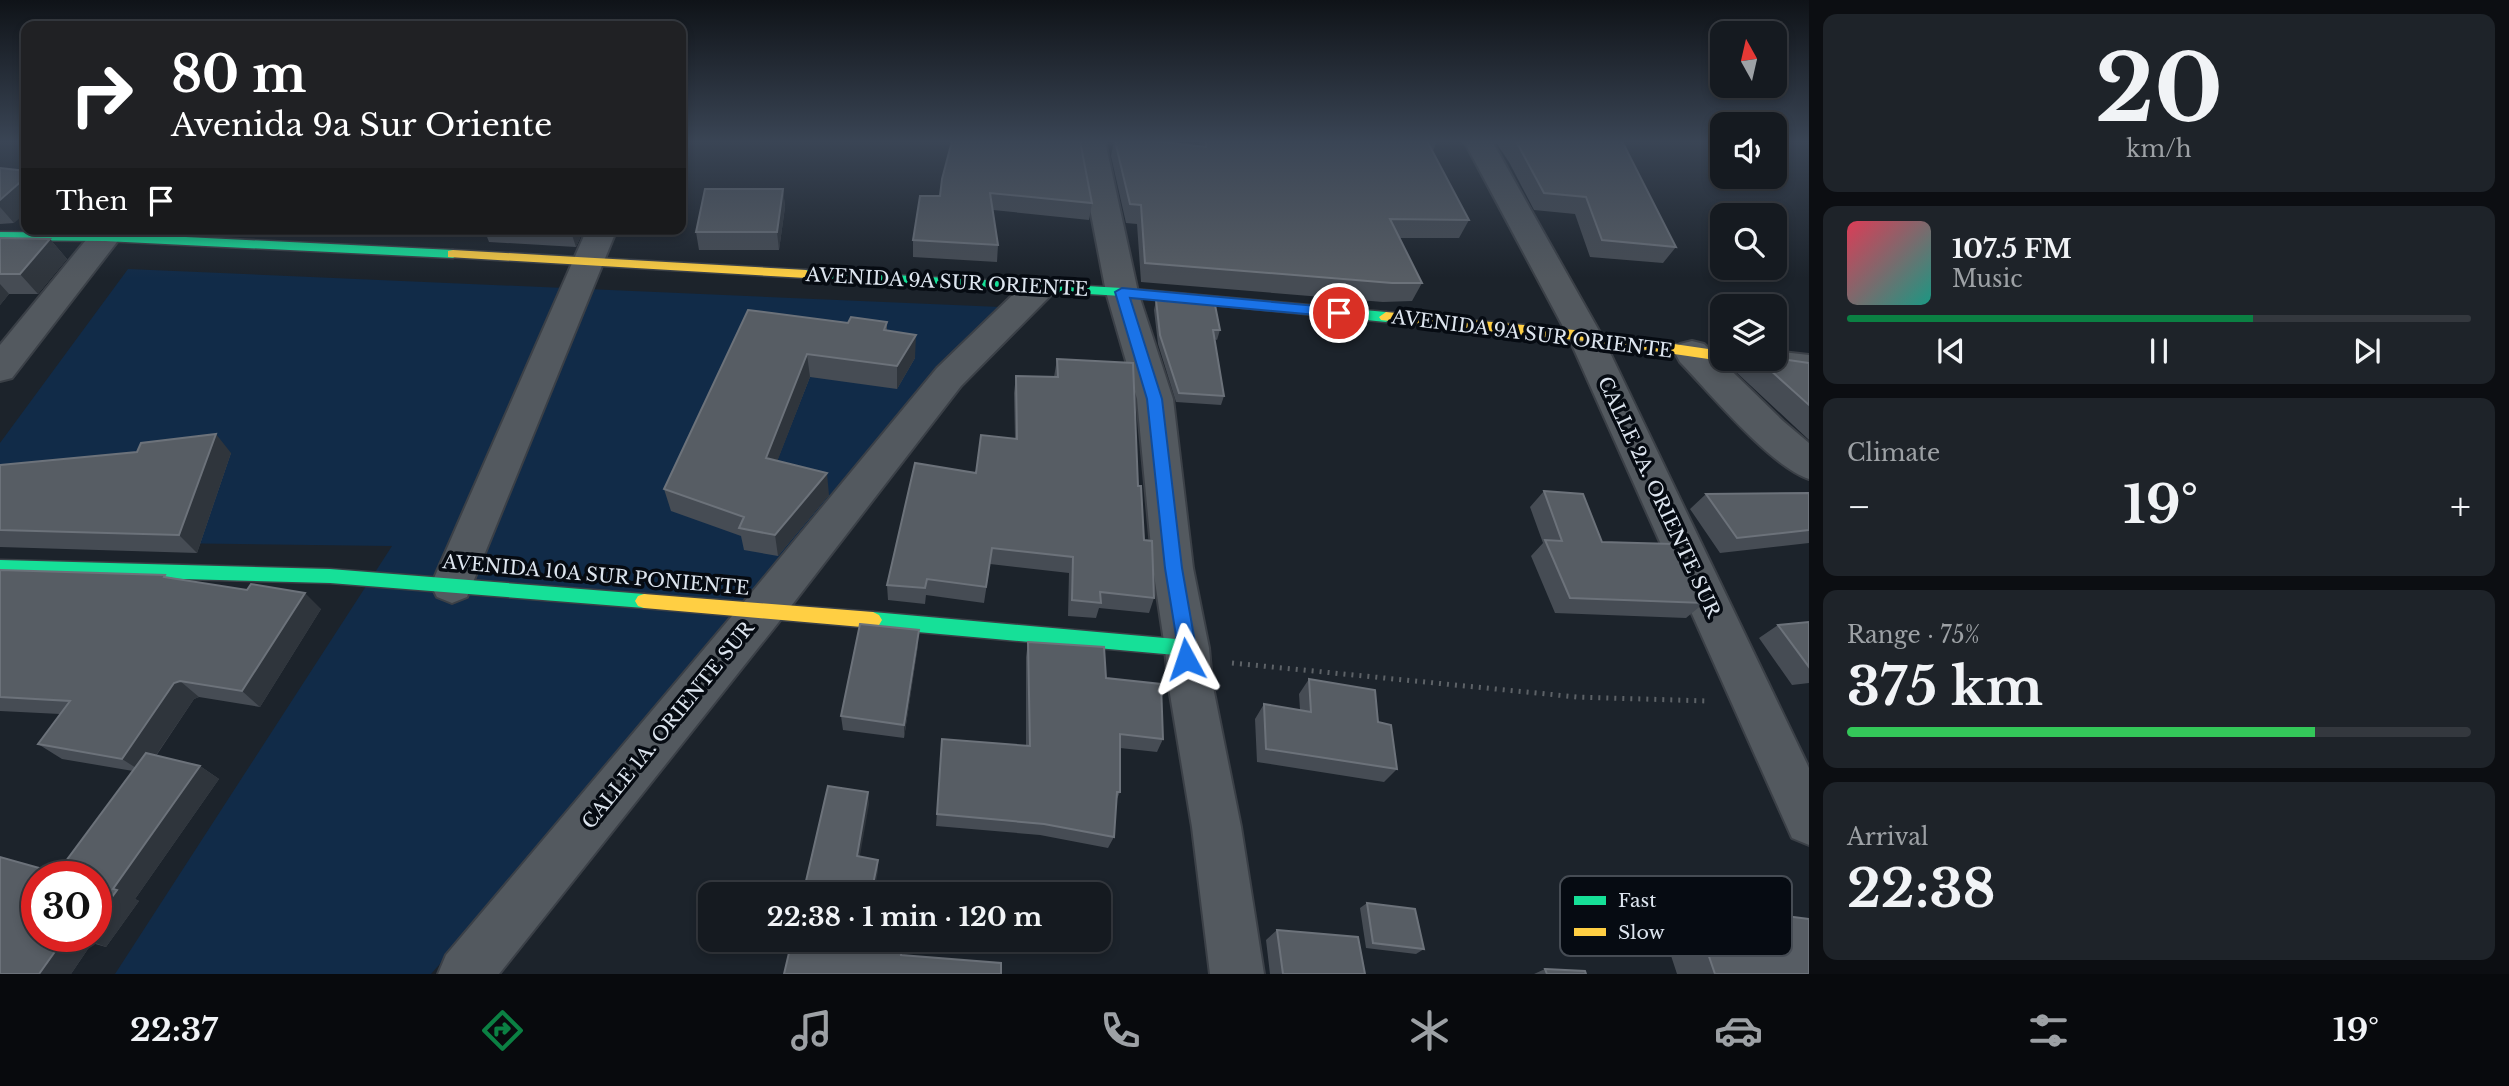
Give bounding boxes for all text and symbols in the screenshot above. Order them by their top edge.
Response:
north arrow [1710,21,1787,98]
map controls [1710,21,1787,371]
text: 20 [2095,33,2223,146]
text: 80 m [171,44,306,105]
icon: right [56,49,147,140]
text: Avenida 9a Sur Oriente [171,105,552,145]
button: sound [1710,112,1787,189]
text: km/h [2126,135,2192,163]
icon: arrive [142,182,180,220]
text: Then [56,185,128,217]
button: search [1710,203,1787,280]
text: 107.5 FM [1952,233,2072,265]
street label: AVENIDA 9A SUR ORIENTE [804,263,1089,301]
text: Music [1952,265,2023,293]
pin [1309,283,1369,343]
icon: arrive [1320,294,1358,332]
button: layers [1710,294,1787,371]
street label: AVENIDA 9A SUR ORIENTE [1389,305,1674,363]
icon: previous [1932,332,1970,370]
icon: pause [2140,332,2178,370]
icon: next [2348,332,2386,370]
street label: CALLE 2A. ORIENTE SUR [1593,373,1725,622]
text: Climate [1847,439,1940,467]
text: 19° [2123,473,2198,537]
text: − [1847,483,1871,530]
text: + [2450,483,2471,530]
street label: AVENIDA 10A SUR PONIENTE [441,550,750,600]
street label: CALLE 1A. ORIENTE SUR [577,616,759,833]
text: Range · 75% [1847,621,1980,649]
position arrow [1149,622,1223,696]
text: 375 km [1847,655,2043,719]
text: Arrival [1847,823,1928,851]
text: 22:38 [1847,857,1996,921]
speed limit sign: 30 [21,861,112,952]
legend [1560,876,1792,956]
text: Fast [1618,889,1657,912]
text: 22:38 · 1 min · 120 m [767,901,1042,933]
text: Slow [1618,921,1665,944]
icon: directions [478,1006,527,1055]
icon: music [787,1006,836,1055]
icon: phone [1096,1006,1145,1055]
icon: climate [1405,1006,1454,1055]
icon: car [1714,1006,1763,1055]
icon: filters [2024,1006,2073,1055]
text: 22:37 [130,1010,218,1050]
text: 19° [2333,1010,2379,1050]

